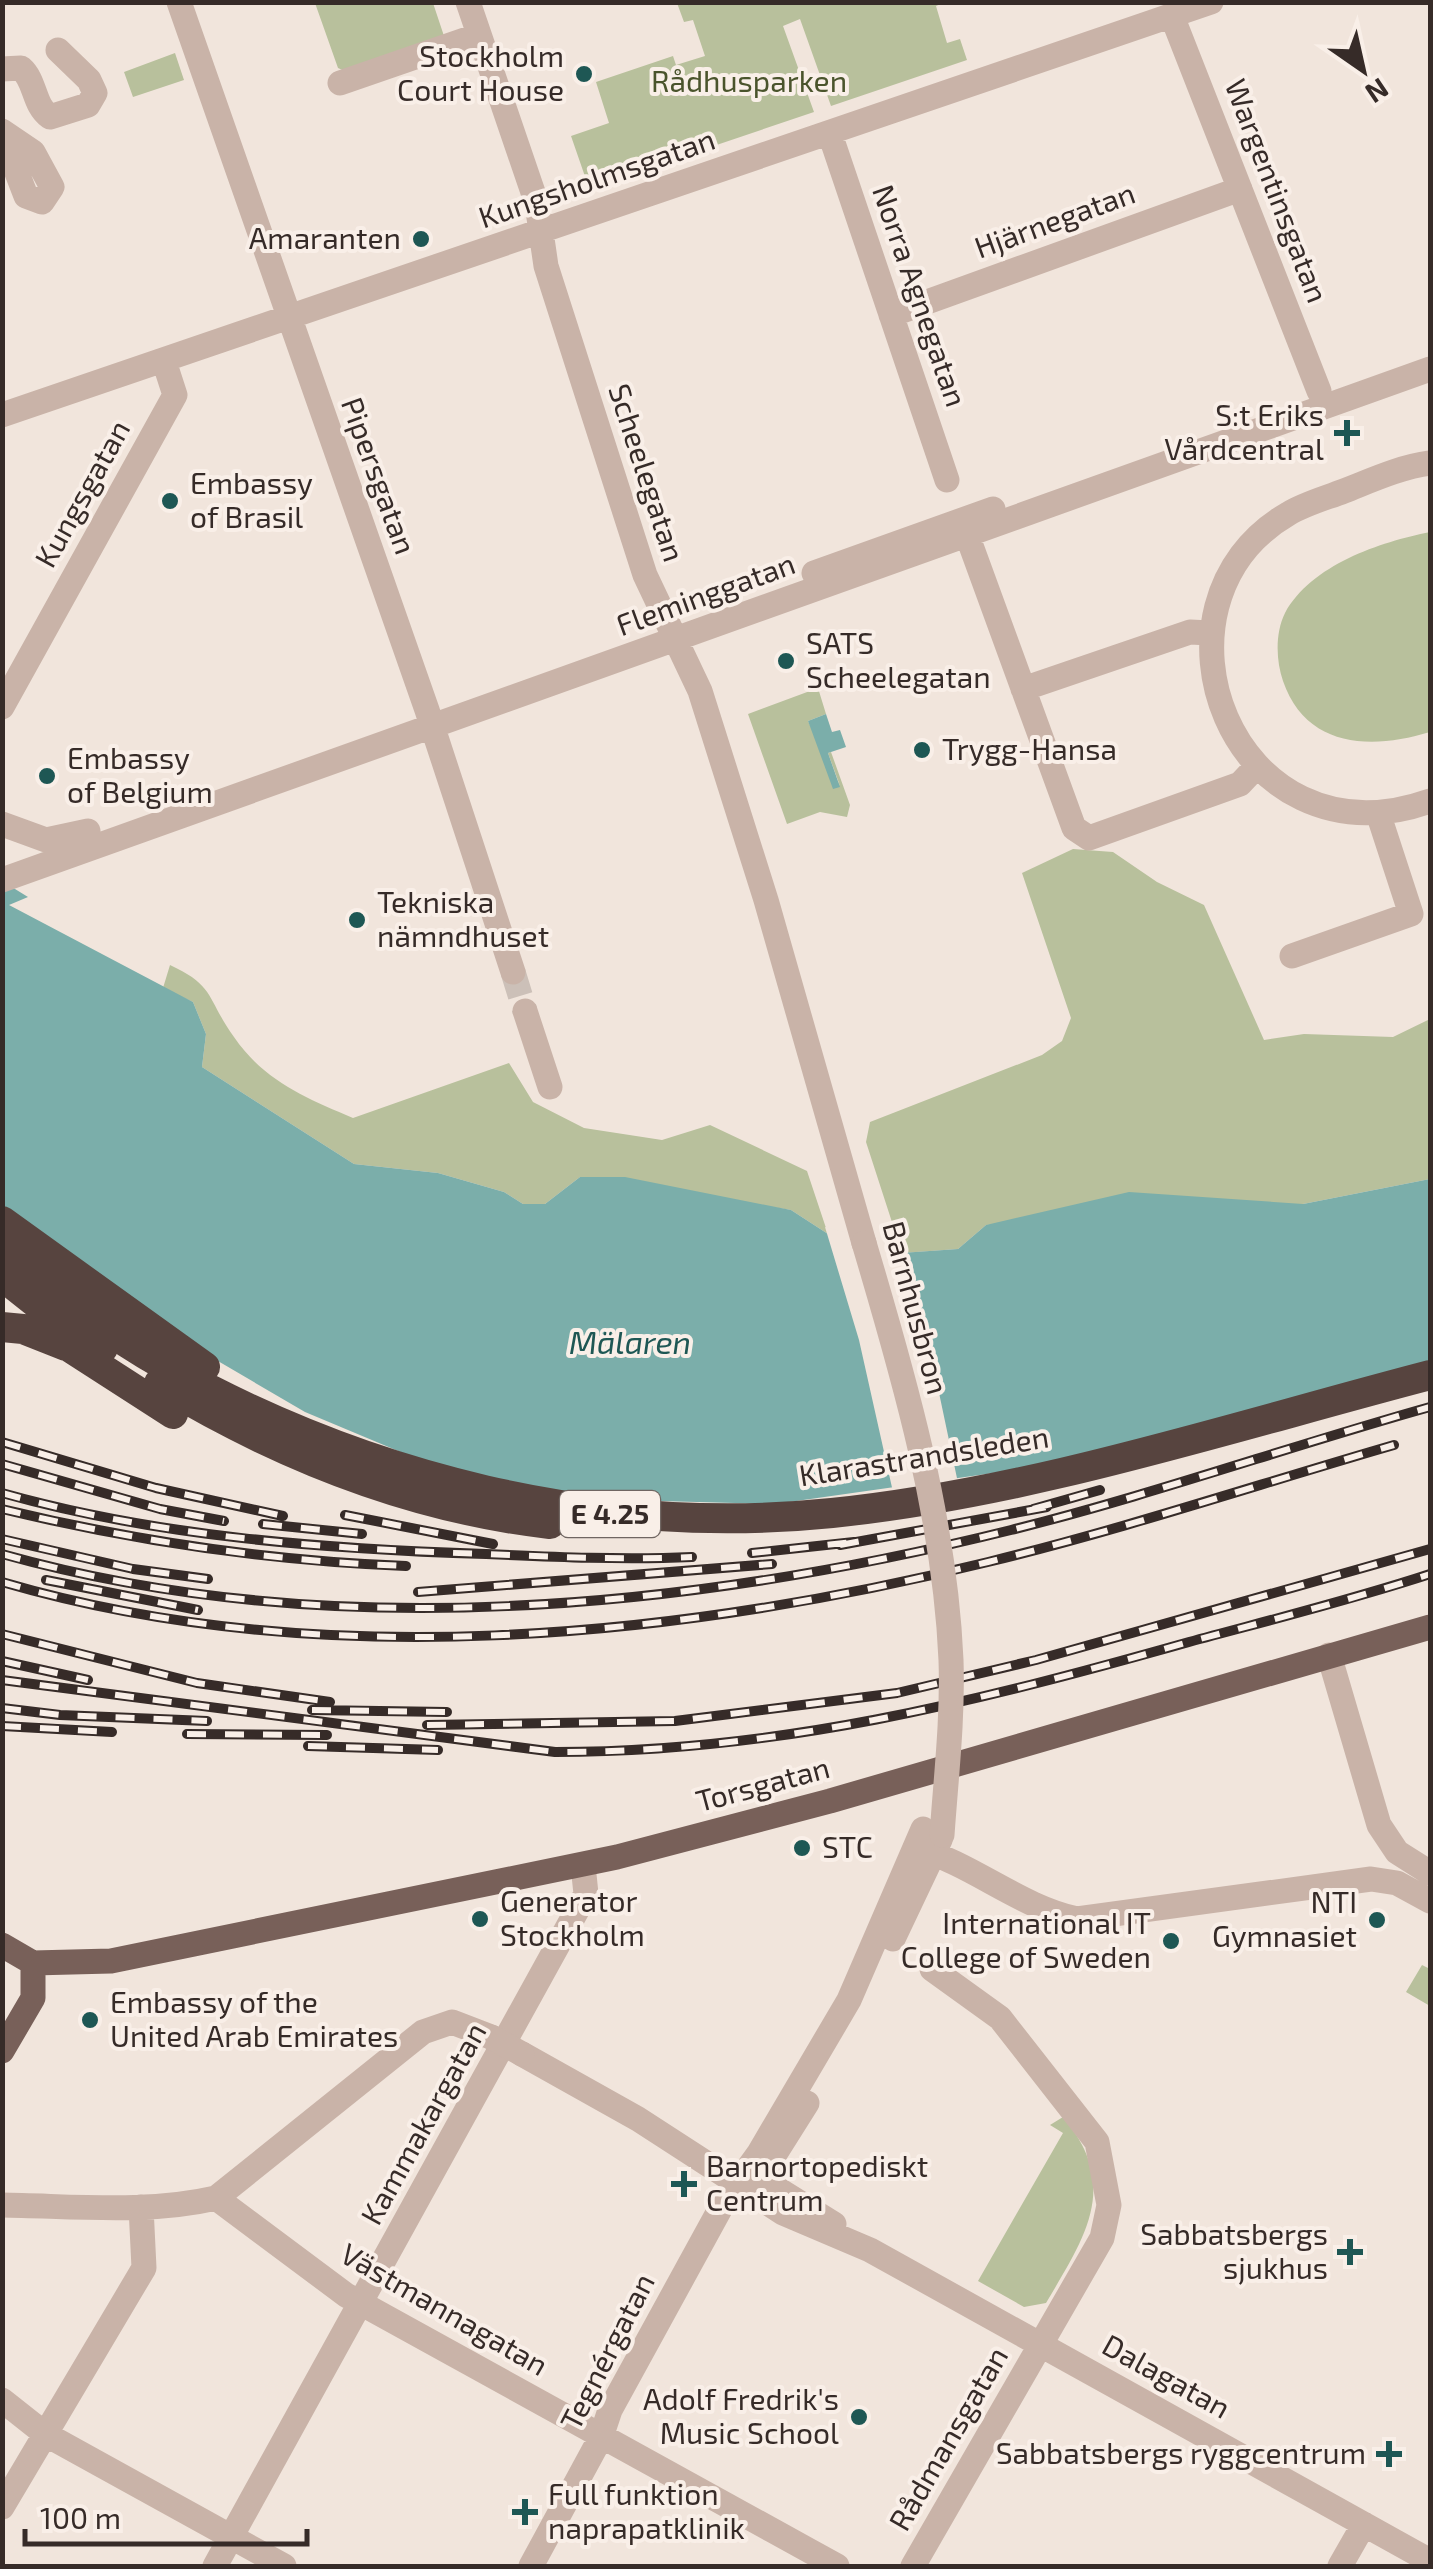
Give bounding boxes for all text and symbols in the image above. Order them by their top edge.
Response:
north arrow [1313,20,1413,120]
place label: Stockholm Court House [397,37,564,107]
park label: Rådhusparken [651,62,847,98]
marker: Stockholm Court House [573,63,595,85]
text: N [1360,72,1395,111]
street label: Wargentinsgatan [1219,73,1337,307]
street label: Kungsholmsgatan [474,120,719,234]
street label: Hjärnegatan [969,173,1139,265]
street label: Norra Agnegatan [866,180,976,411]
place label: Amaranten [249,219,401,255]
marker: Amaranten [410,228,432,250]
street label: Scheelegatan [602,379,694,566]
street label: Pipersgatan [335,392,425,559]
place label: S:t Eriks Vårdcentral [1164,396,1324,466]
street label: Kungsgatan [26,413,136,573]
marker: S:t Eriks Vårdcentral [1334,420,1360,446]
place label: Embassy of Brasil [190,464,313,534]
marker: Embassy of Brasil [159,490,181,512]
street label: Fleminggatan [611,544,800,642]
place label: SATS Scheelegatan [806,624,991,694]
marker: SATS Scheelegatan [775,650,797,672]
place label: Trygg-Hansa [942,730,1117,766]
place label: Embassy of Belgium [67,739,213,809]
marker: Trygg-Hansa [911,739,933,761]
marker: Embassy of Belgium [36,765,58,787]
place label: Tekniska nämndhuset [377,883,549,953]
marker: Tekniska nämndhuset [346,909,368,931]
street label: Barnhusbron [877,1217,957,1398]
water label: Mälaren [569,1322,691,1360]
street label: Klarastrandsleden [796,1418,1051,1493]
road number: E 4.25 [560,1491,660,1537]
street label: Torsgatan [692,1748,833,1818]
place label: STC [822,1828,873,1864]
marker: STC [791,1837,813,1859]
place label: Generator Stockholm [500,1882,645,1952]
place label: NTI Gymnasiet [1212,1883,1357,1953]
place label: International IT College of Sweden [901,1904,1151,1974]
marker: Generator Stockholm [469,1908,491,1930]
marker: NTI Gymnasiet [1366,1909,1388,1931]
marker: International IT College of Sweden [1160,1930,1182,1952]
place label: Embassy of the United Arab Emirates [110,1983,398,2053]
marker: Embassy of the United Arab Emirates [79,2009,101,2031]
street label: Kammakargatan [352,2016,493,2230]
place label: Barnortopediskt Centrum [706,2147,928,2217]
marker: Barnortopediskt Centrum [671,2171,697,2197]
place label: Sabbatsbergs sjukhus [1140,2215,1328,2285]
street label: Västmannagatan [335,2234,555,2382]
marker: Sabbatsbergs sjukhus [1337,2239,1363,2265]
street label: Tegnérgatan [551,2267,661,2435]
street label: Dalagatan [1097,2326,1237,2425]
street label: Rådmansgatan [880,2340,1014,2536]
place label: Adolf Fredrik's Music School [643,2380,839,2450]
marker: Adolf Fredrik's Music School [848,2406,870,2428]
place label: Sabbatsbergs ryggcentrum [996,2434,1366,2470]
marker: Sabbatsbergs ryggcentrum [1376,2441,1402,2467]
place label: Full funktion naprapatklinik [548,2475,745,2545]
scale bar [25,2484,308,2546]
text: 100 m [40,2499,121,2535]
marker: Full funktion naprapatklinik [512,2499,538,2525]

